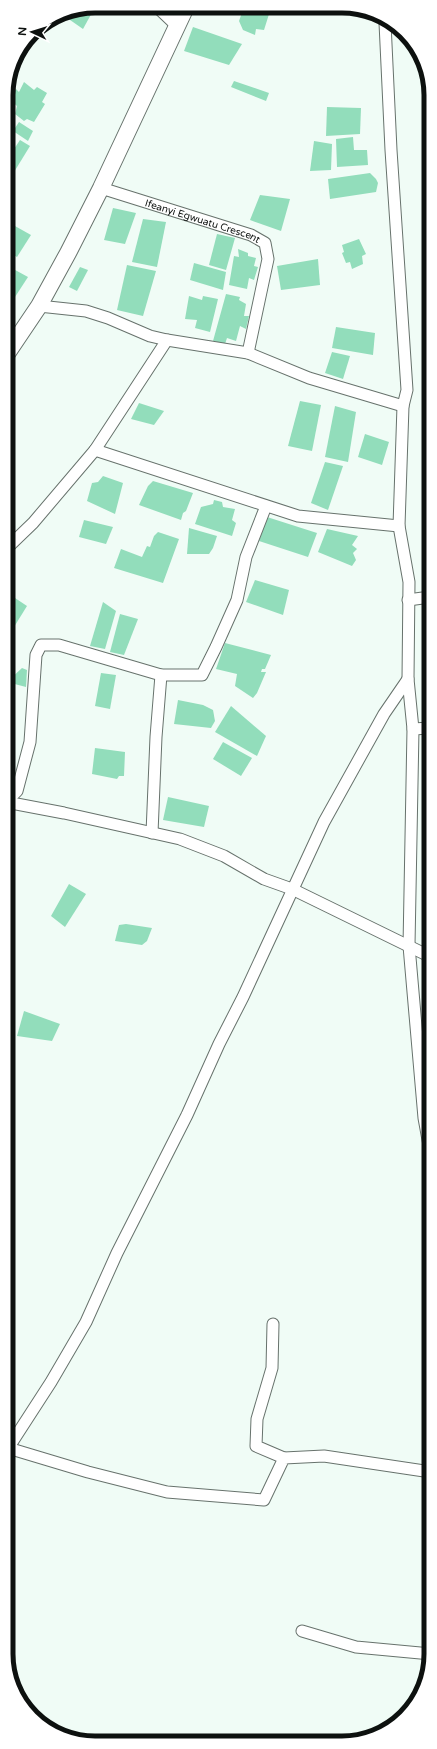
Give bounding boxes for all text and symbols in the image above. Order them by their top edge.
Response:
north arrow [12,12,52,52]
text: N [16,26,29,36]
street label: Ifeanyi Egwuatu Crescent [143,197,262,246]

